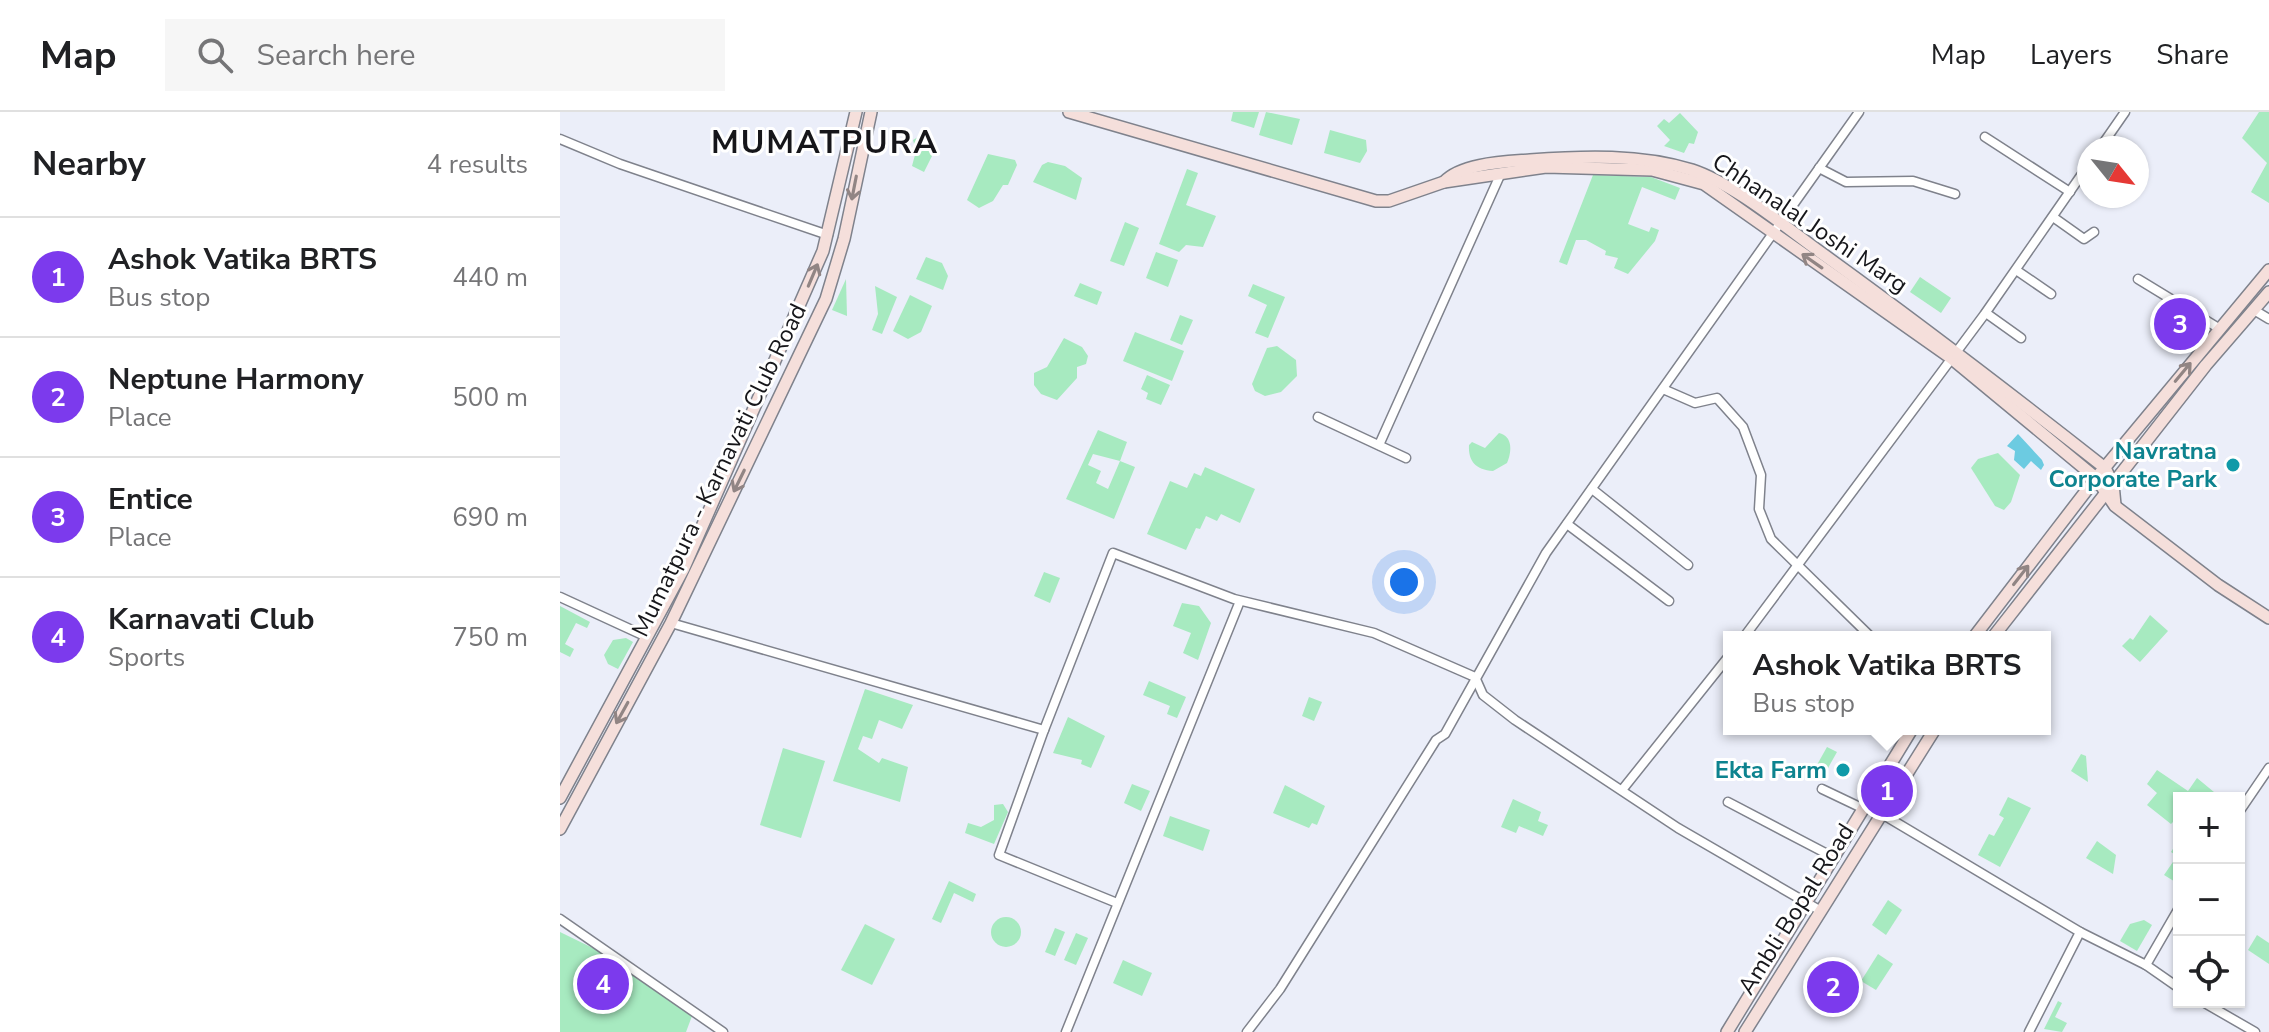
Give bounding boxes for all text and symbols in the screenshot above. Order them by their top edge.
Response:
search box [165,19,725,91]
text: Map [40,30,117,81]
icon: search [193,33,237,77]
text: Search here [257,35,416,76]
text: Map [1931,36,1986,74]
text: Layers [2030,36,2112,74]
text: Share [2156,36,2229,74]
district label: MUMATPURA [711,121,939,164]
north arrow [2077,136,2149,208]
text: Nearby [32,141,146,187]
street label: Chhanalal Joshi Marg [1706,146,1914,300]
text: 4 results [427,147,528,182]
one-way arrow [846,175,861,200]
text: Ashok Vatika BRTS [108,239,377,280]
one-way arrow [1801,253,1823,269]
text: 1 [50,260,66,295]
text: 440 m [452,260,528,295]
one-way arrow [806,263,821,288]
text: Bus stop [108,280,210,315]
pin: 3 [2154,294,2206,354]
street label: Mumatpura - Karnavati Club Road [624,298,814,642]
text: Neptune Harmony [108,359,363,400]
one-way arrow [2174,362,2192,383]
text: 2 [50,380,66,415]
text: 500 m [452,380,528,415]
text: Place [108,400,172,435]
place label: Navratna Corporate Park [2049,435,2218,495]
marker: Navratna Corporate Park [2224,456,2242,474]
one-way arrow [731,468,747,492]
text: Entice [108,479,193,520]
text: 3 [50,500,66,535]
text: 690 m [452,500,528,535]
text: Place [108,520,172,555]
your location [1384,562,1424,602]
one-way arrow [2013,565,2030,586]
text: Karnavati Club [108,599,314,640]
text: 4 [50,620,66,655]
text: 750 m [452,620,528,655]
popup [1723,631,2051,735]
text: Sports [108,640,185,675]
text: Ashok Vatika BRTS [1753,645,2021,686]
text: Bus stop [1753,686,1855,721]
one-way arrow [614,701,630,724]
place label: Ekta Farm [1715,754,1827,786]
marker: Ekta Farm [1834,761,1852,779]
pin: 1 [1861,761,1913,821]
map controls [2173,792,2245,1008]
button: + [2173,792,2245,864]
street label: Ambli Bopal Road [1730,817,1862,1001]
button: − [2173,864,2245,936]
button: locate [2173,936,2245,1008]
pin: 4 [577,954,629,1014]
pin: 2 [1807,957,1859,1017]

